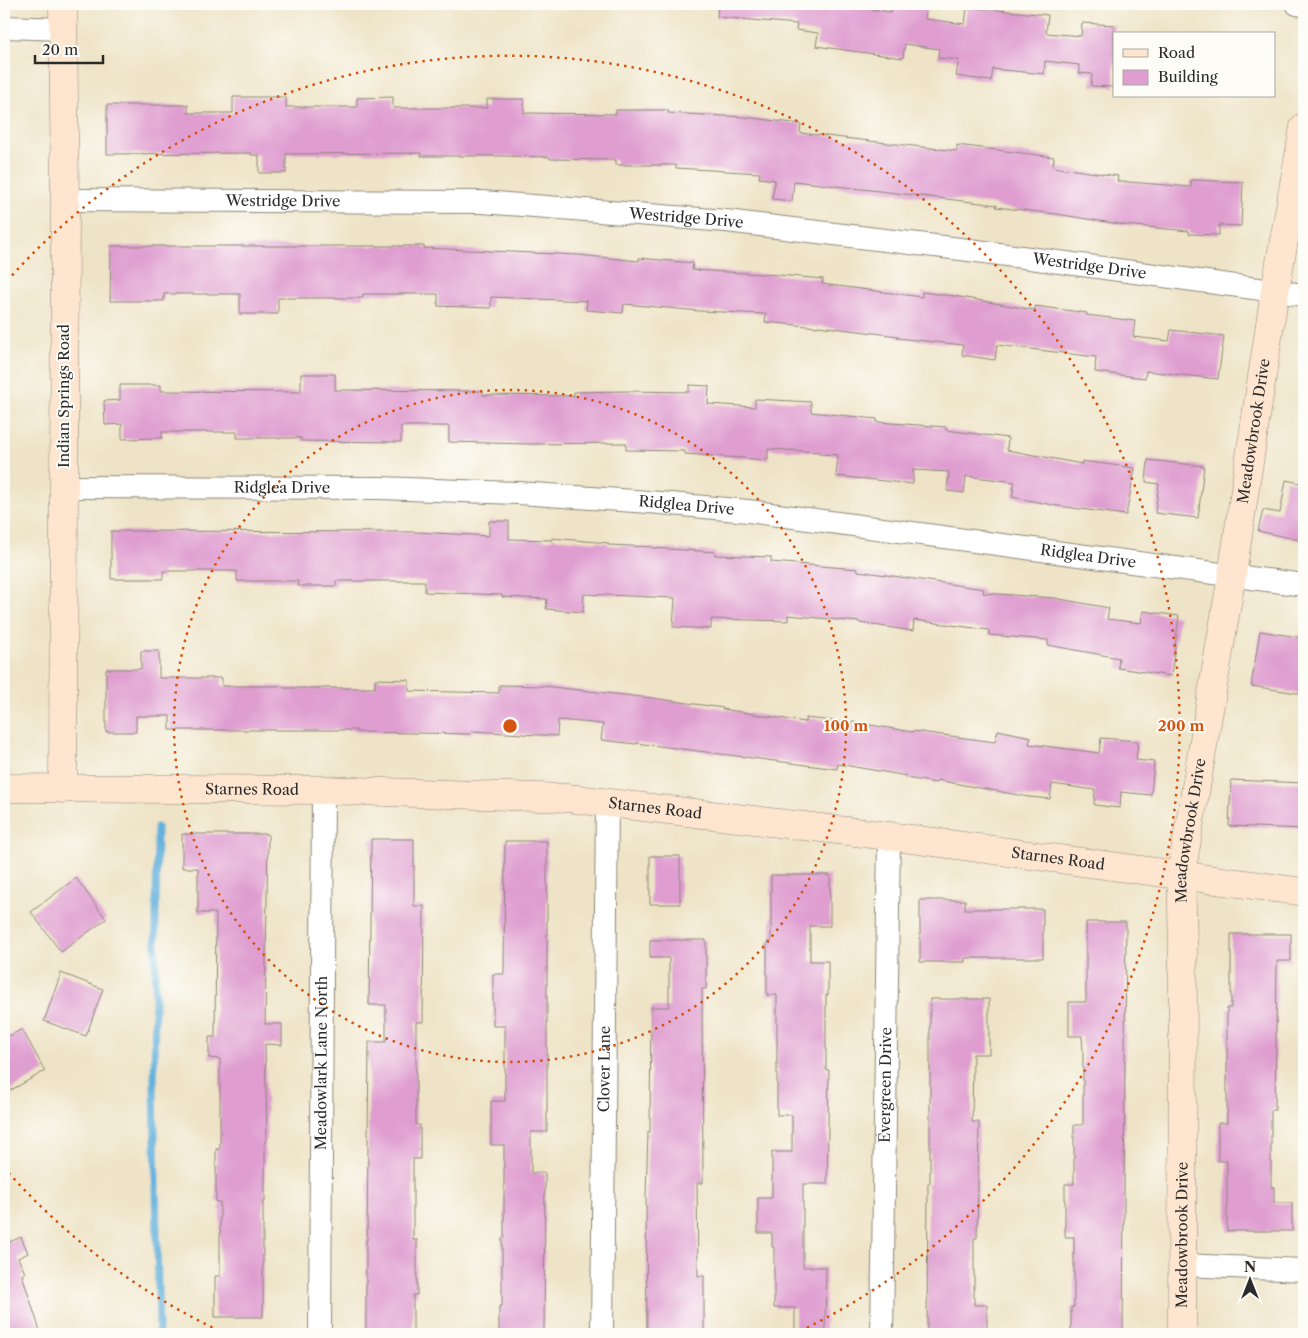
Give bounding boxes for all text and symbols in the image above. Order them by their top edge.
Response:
scale bar [35,32,102,64]
legend [1113,32,1276,98]
text: 20 m [42,40,78,59]
text: Road [1158,43,1195,62]
text: Building [1158,67,1218,86]
street label: Westridge Drive [225,191,340,210]
street label: Westridge Drive [628,203,745,232]
street label: Westridge Drive [1030,248,1148,283]
street label: Indian Springs Road [54,324,73,468]
street label: Meadowbrook Drive [1233,357,1274,505]
street label: Ridglea Drive [234,478,330,497]
street label: Ridglea Drive [638,491,735,519]
street label: Ridglea Drive [1039,540,1137,572]
text: 100 m [824,716,868,735]
text: 200 m [1158,716,1204,735]
centre of rings [501,717,519,735]
street label: Meadowbrook Drive [1171,757,1210,904]
street label: Starnes Road [205,779,299,799]
street label: Starnes Road [608,793,703,823]
street label: Starnes Road [1010,843,1106,874]
street label: Meadowlark Lane North [311,975,331,1150]
street label: Clover Lane [594,1026,614,1112]
street label: Evergreen Drive [875,1027,895,1143]
street label: Meadowbrook Drive [1172,1162,1191,1308]
north arrow [1226,1256,1276,1306]
text: N [1244,1258,1256,1276]

